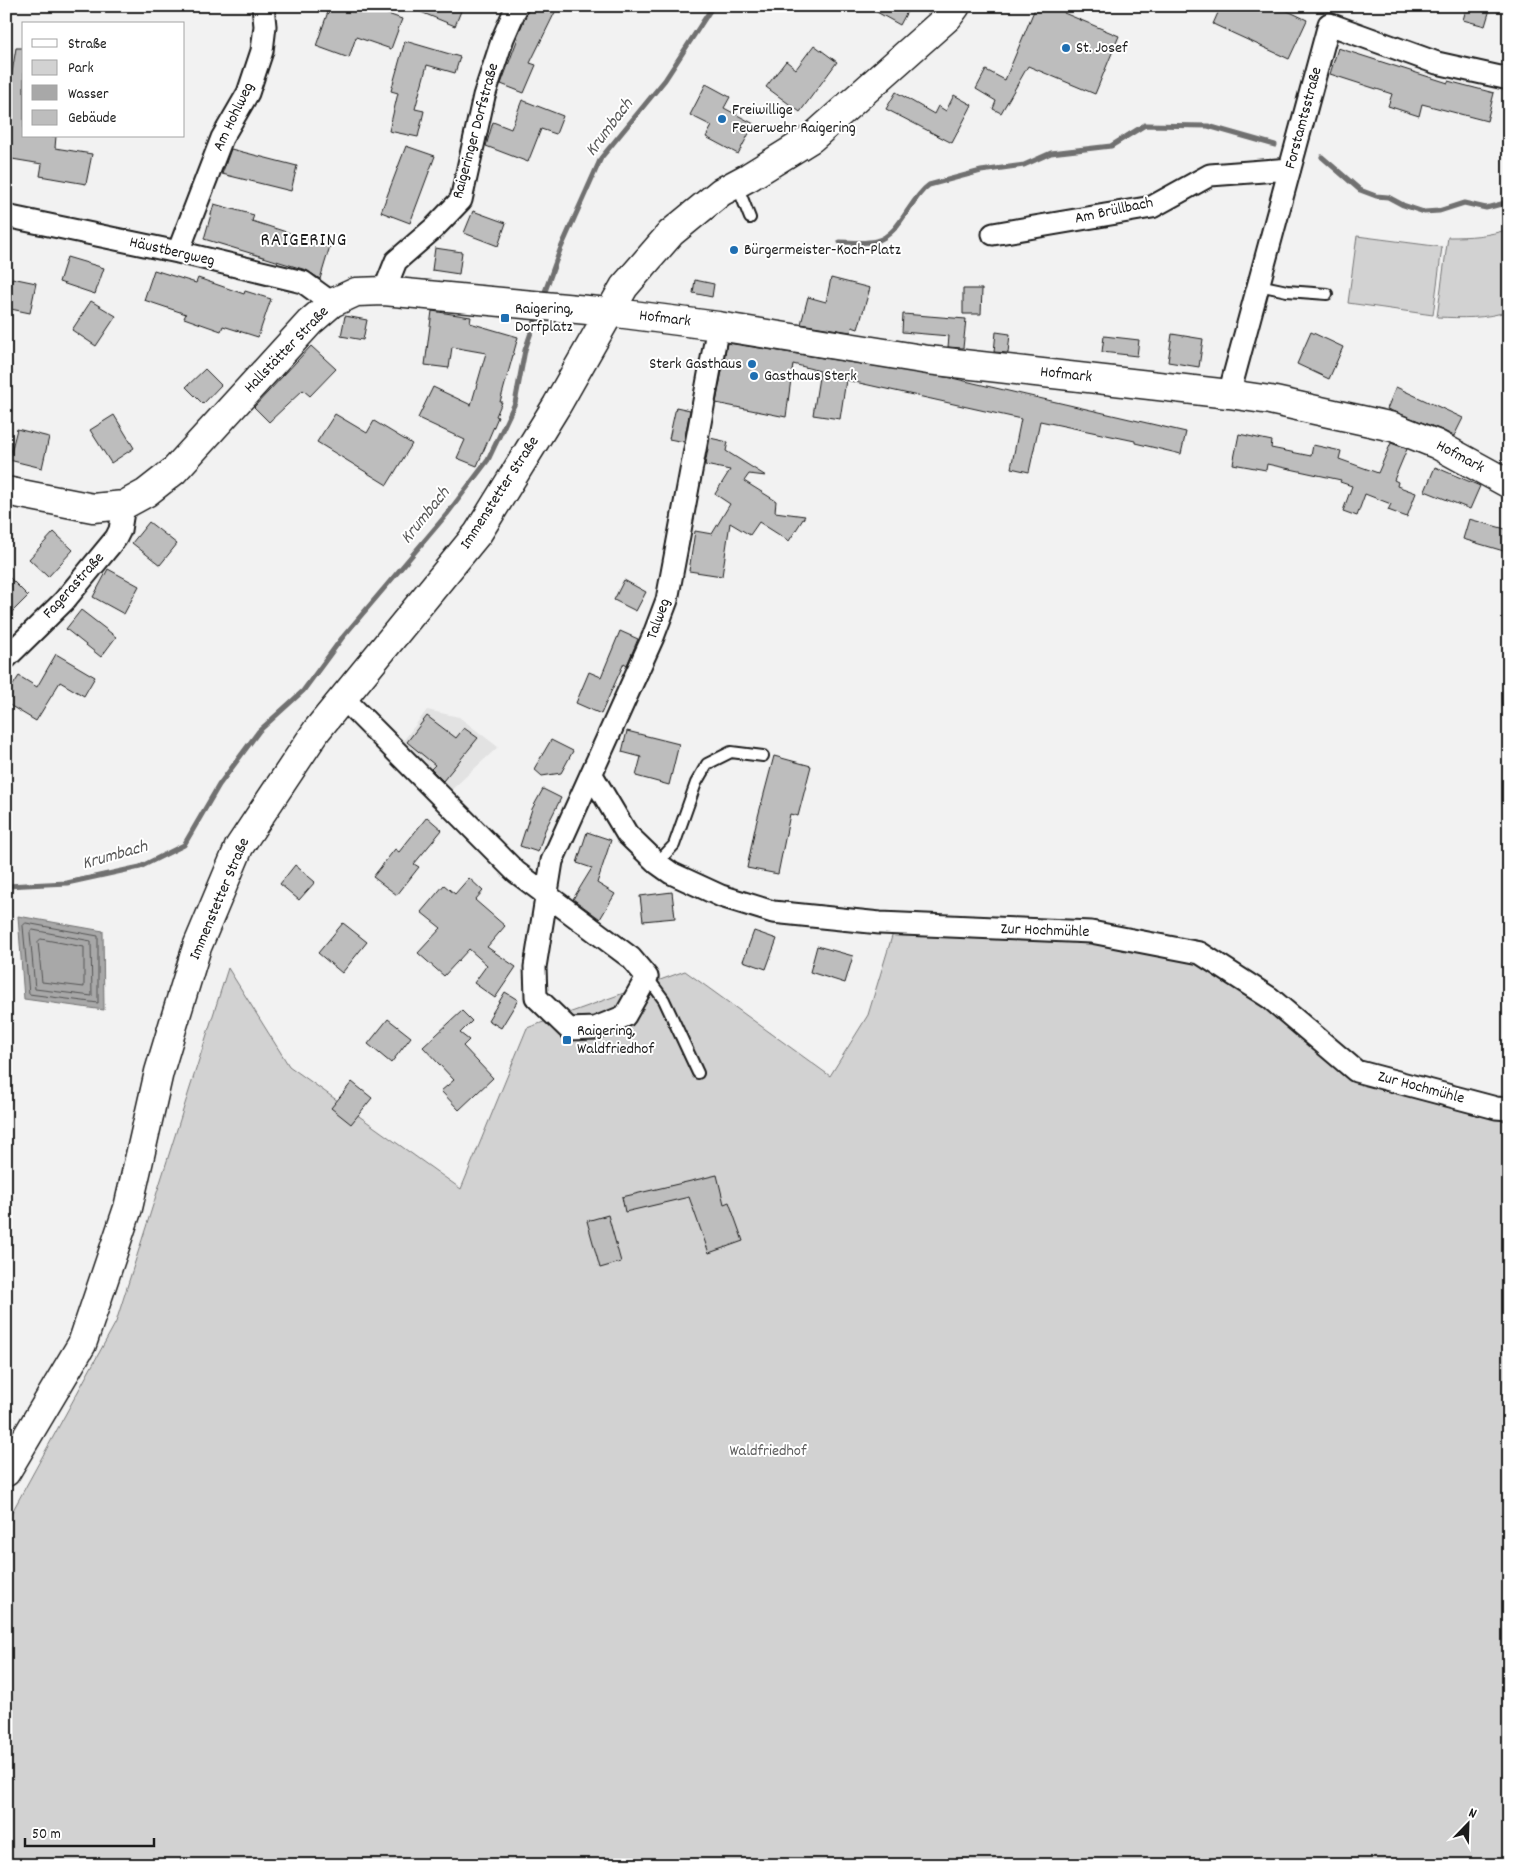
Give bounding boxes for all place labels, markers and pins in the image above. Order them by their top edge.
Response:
place label: St. Josef [1076,37,1128,60]
marker: St. Josef [1060,42,1072,54]
place label: Freiwillige Feuerwehr Raigering [732,99,856,140]
marker: Freiwillige Feuerwehr Raigering [716,113,728,125]
place label: Bürgermeister-Koch-Platz [744,239,901,262]
marker: Bürgermeister-Koch-Platz [728,244,740,256]
place label: Raigering, Dorfplatz [515,298,574,339]
marker: Raigering, Dorfplatz [499,312,511,324]
place label: Sterk Gasthaus [649,353,742,376]
marker: Sterk Gasthaus [746,358,758,370]
place label: Gasthaus Sterk [764,365,857,388]
marker: Gasthaus Sterk [748,370,760,382]
place label: Raigering, Waldfriedhof [577,1020,654,1061]
marker: Raigering, Waldfriedhof [561,1034,573,1046]

